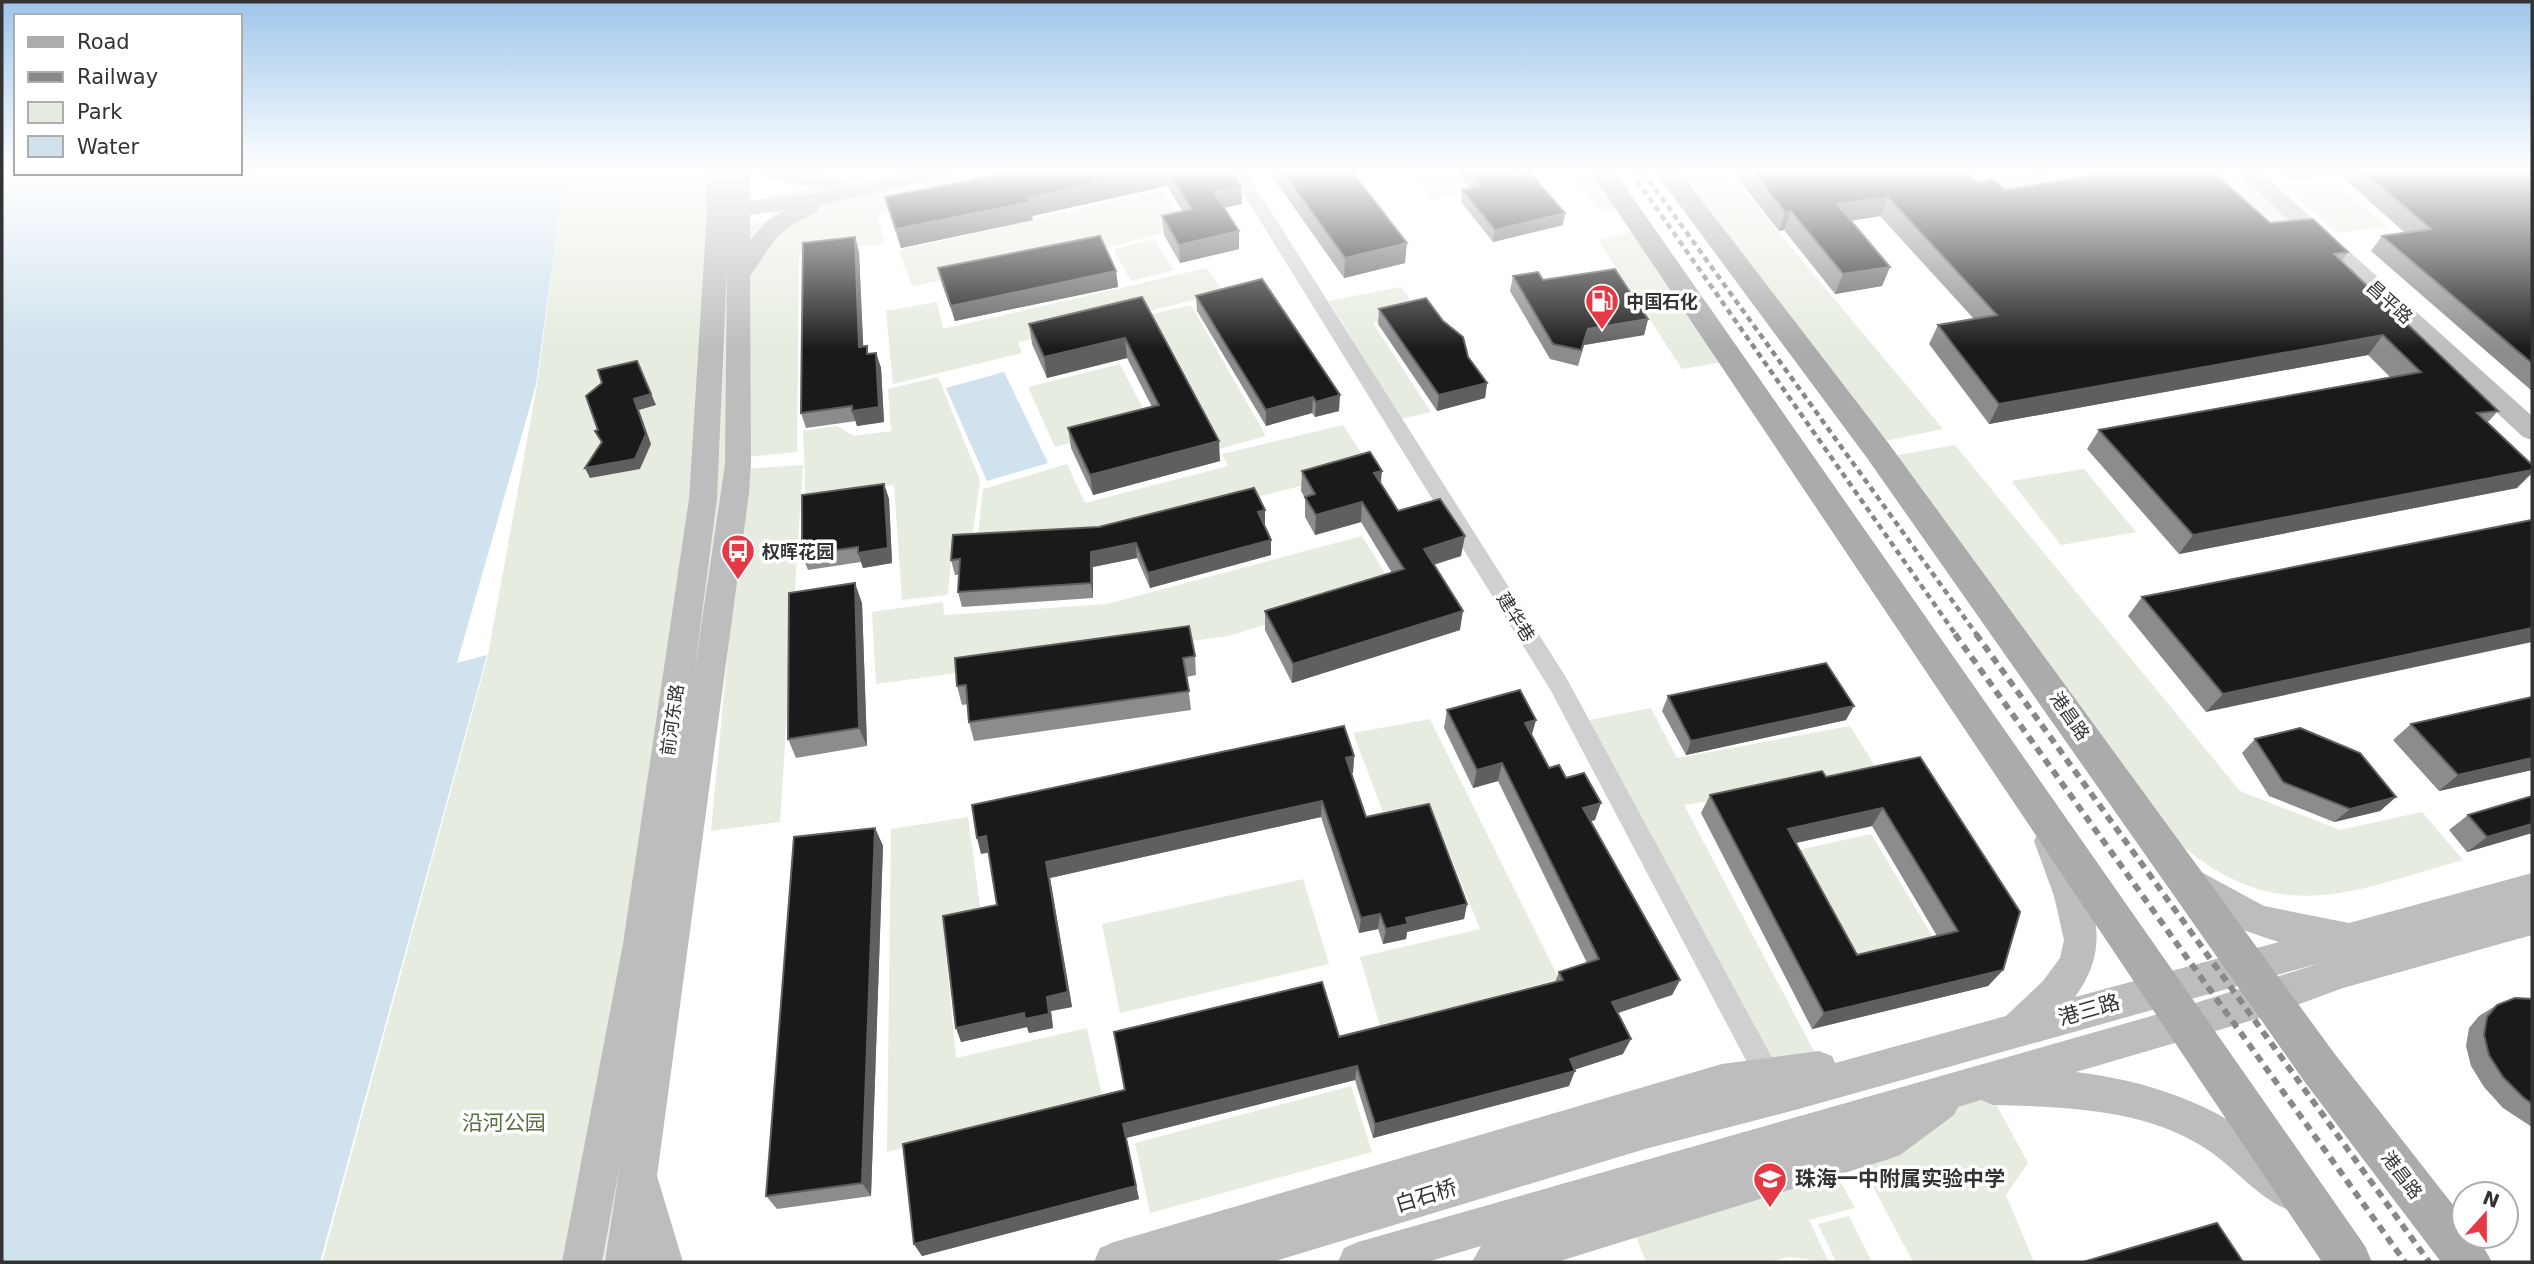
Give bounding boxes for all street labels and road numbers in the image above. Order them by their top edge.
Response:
street label: 昌平路 [2363,276,2417,328]
street label: 建华巷 [1493,589,1539,645]
street label: 前河东路 [657,683,687,757]
street label: 港昌路 [2046,688,2094,744]
street label: 港三路 [2055,990,2123,1030]
street label: 港昌路 [2377,1147,2427,1203]
street label: 白石桥 [1392,1175,1460,1217]

